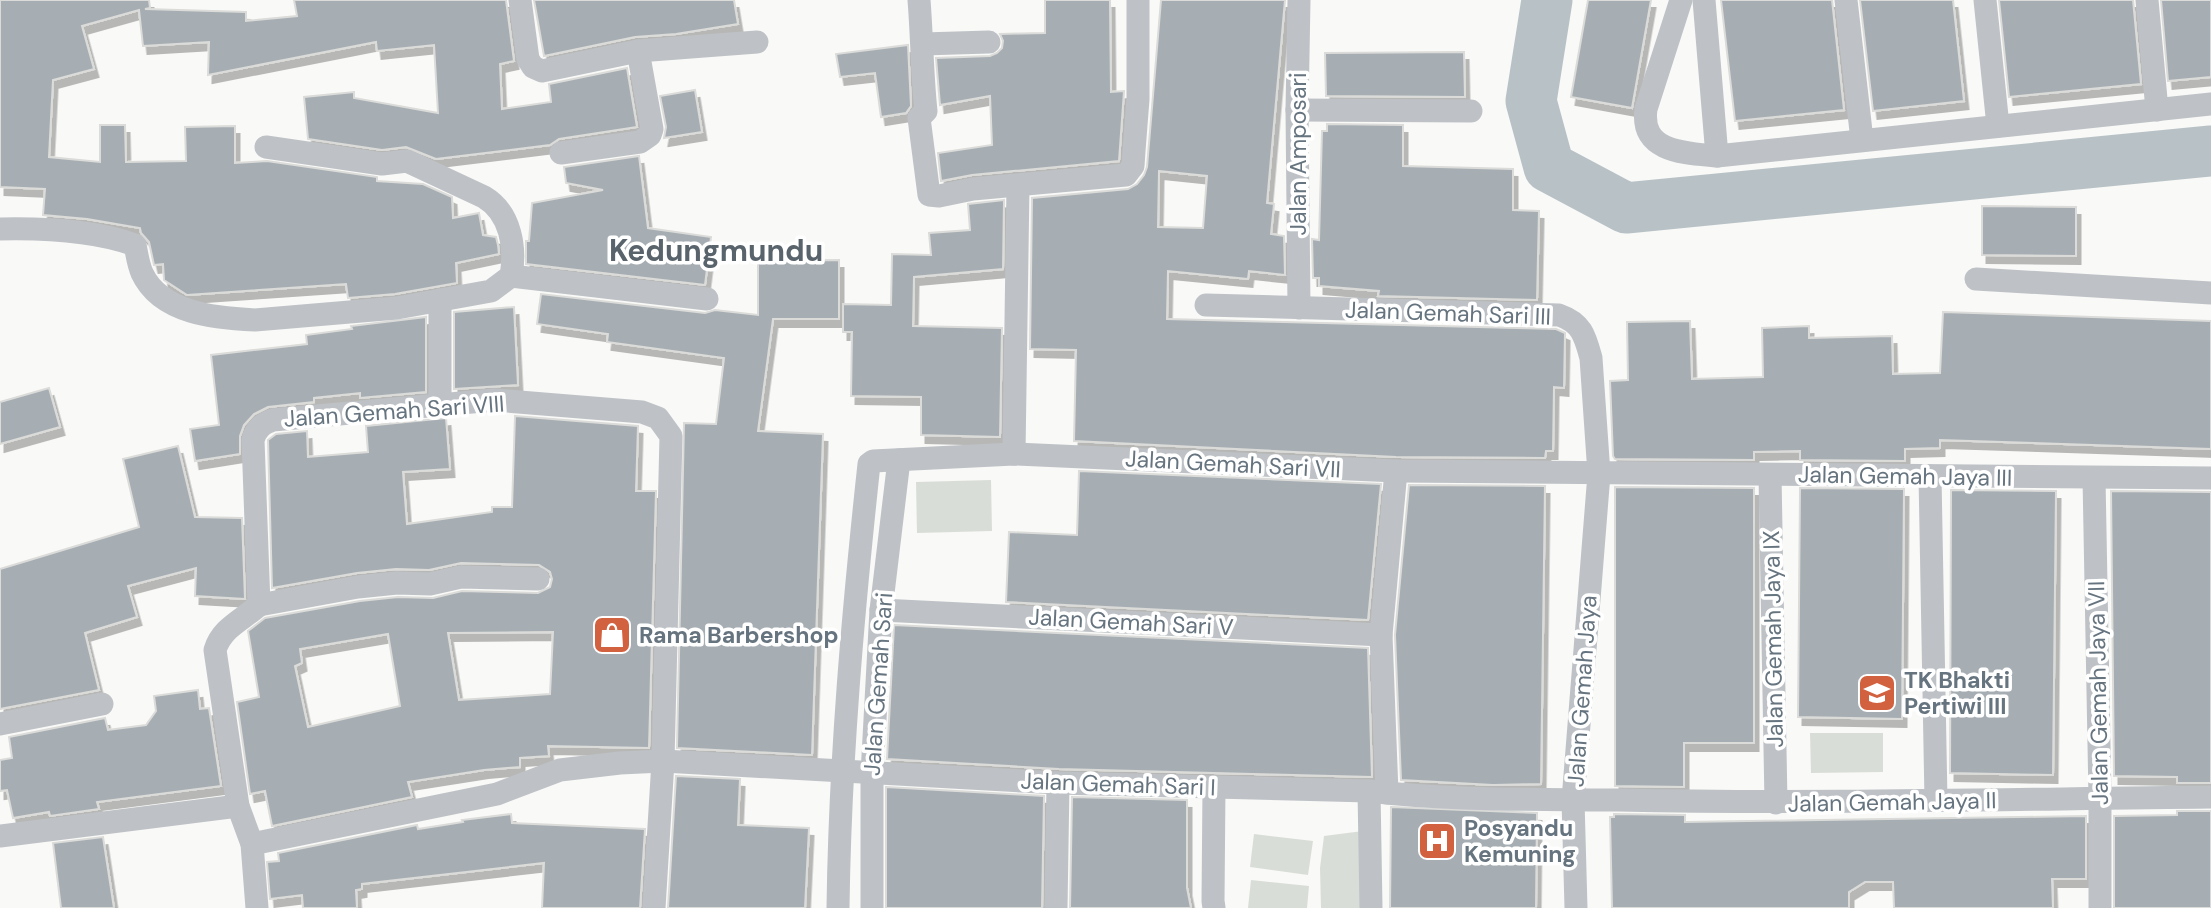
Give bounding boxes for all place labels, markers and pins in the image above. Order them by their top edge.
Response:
shop icon: Rama Barbershop [591,614,633,656]
place label: Rama Barbershop [639,620,838,650]
place label: TK Bhakti Pertiwi III [1904,665,2010,721]
school or university icon: TK Bhakti Pertiwi III [1856,672,1898,714]
place label: Posyandu Kemuning [1464,813,1576,869]
hospital icon: Posyandu Kemuning [1416,820,1458,862]

